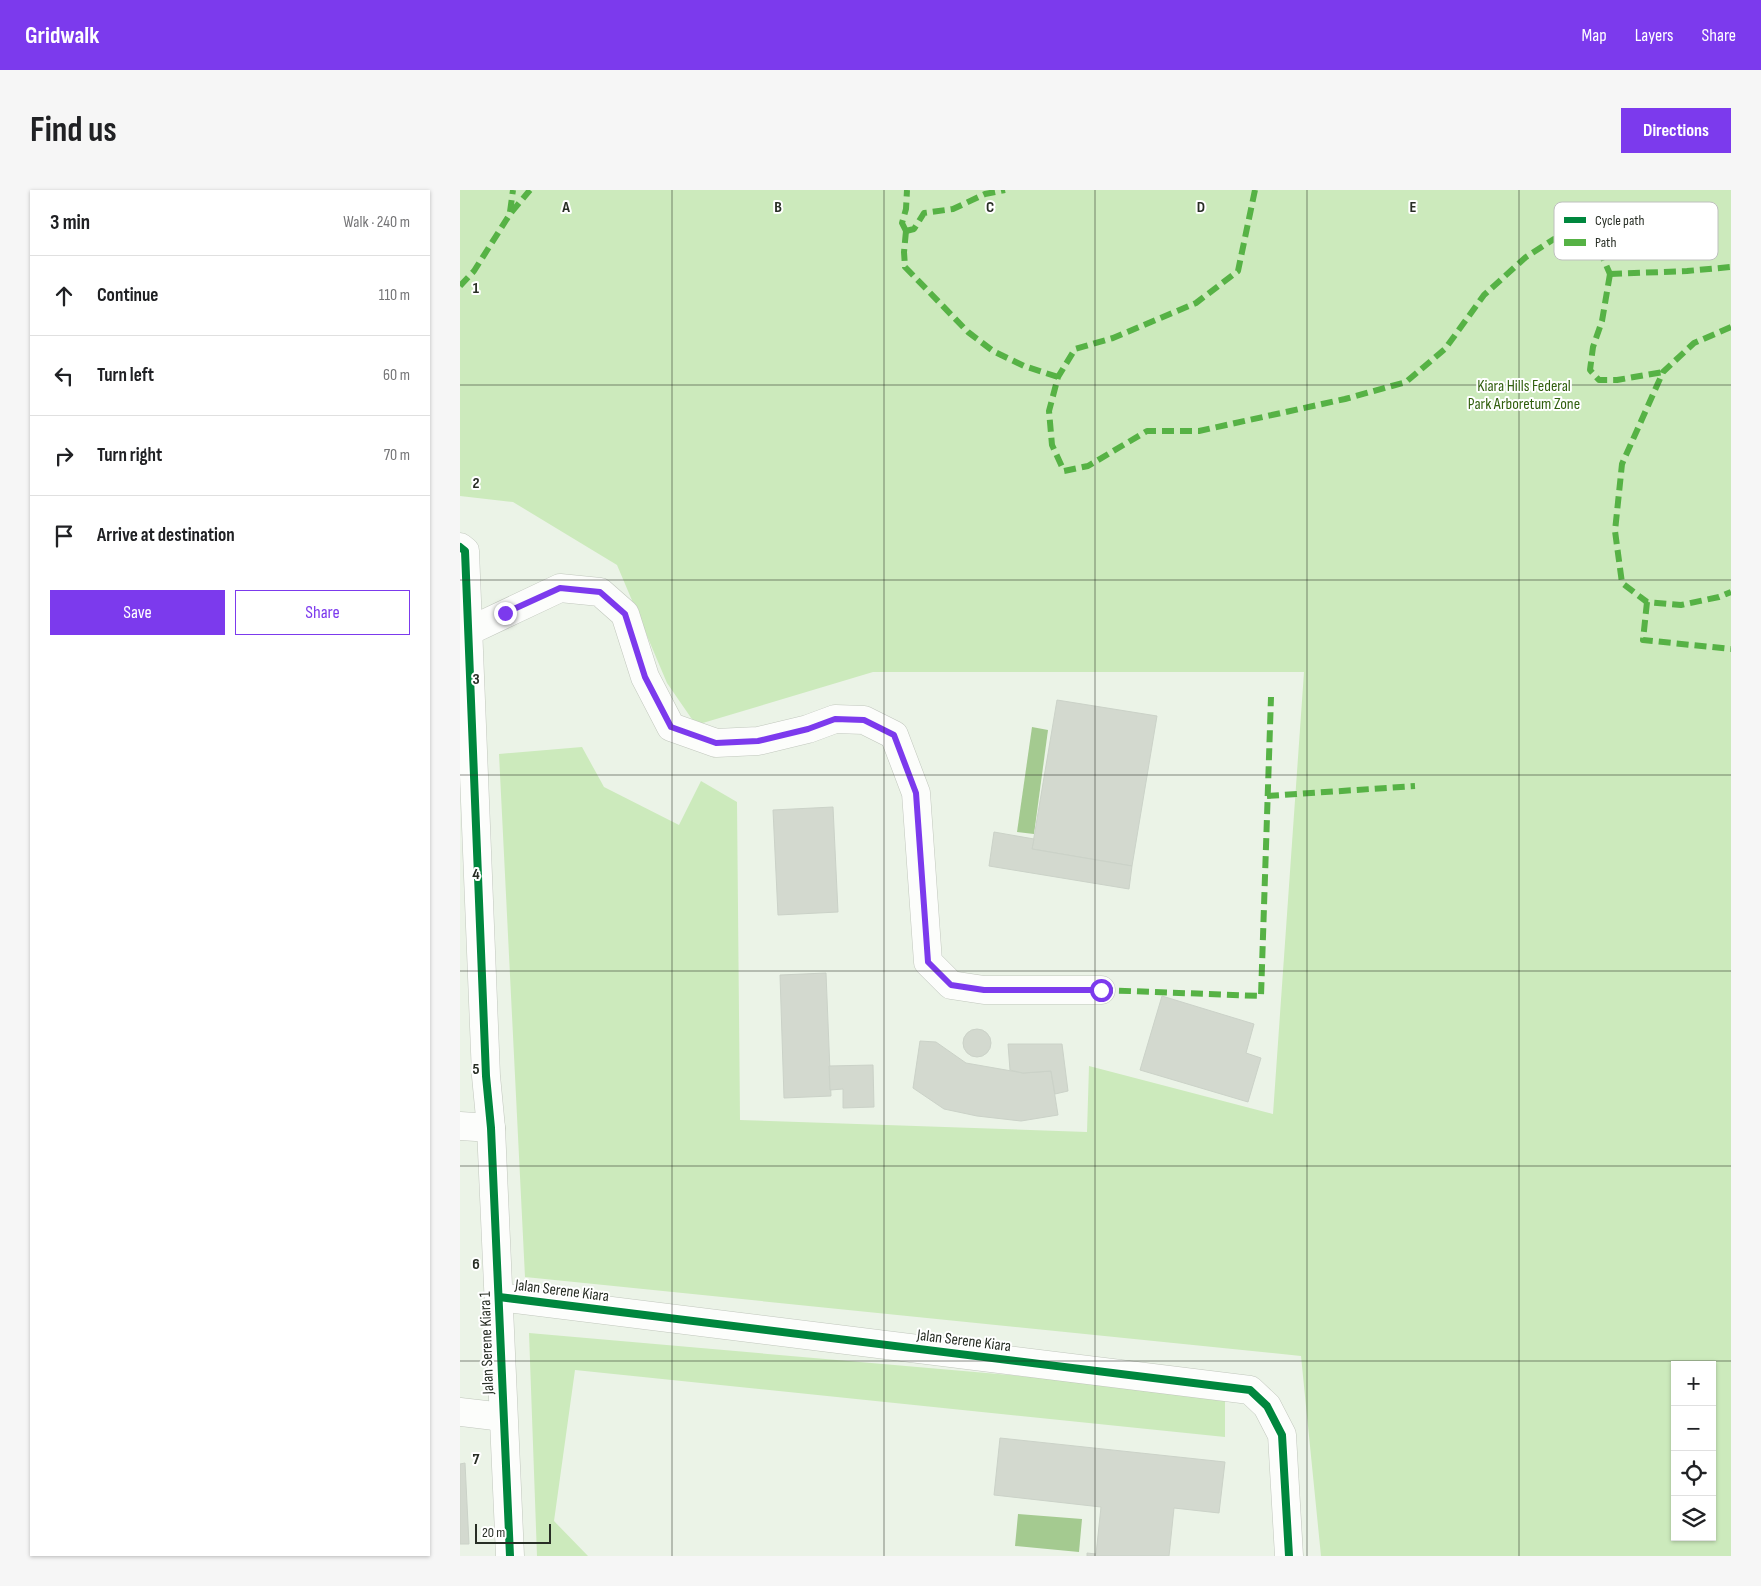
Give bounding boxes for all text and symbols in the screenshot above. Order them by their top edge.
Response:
text: Gridwalk [25,21,99,50]
text: Map [1582,25,1607,46]
text: Layers [1635,25,1674,46]
text: Share [1702,25,1736,46]
button: Directions [1621,108,1731,153]
text: Find us [30,109,117,152]
text: A [561,198,570,217]
text: B [774,198,782,217]
text: C [986,198,994,217]
text: D [1197,198,1205,217]
text: E [1410,198,1417,217]
legend [1554,202,1718,260]
text: 3 min [50,210,90,235]
text: Cycle path [1595,212,1645,229]
text: Walk · 240 m [343,213,410,232]
text: Path [1595,234,1616,251]
text: 1 [473,279,480,298]
icon: ahead [50,282,78,310]
text: Continue [97,284,158,307]
text: 110 m [379,286,410,305]
icon: left [50,362,78,390]
text: Turn left [97,364,154,387]
text: 60 m [383,366,410,385]
park label: Kiara Hills Federal Park Arboretum Zone [1468,377,1580,414]
icon: right [50,442,78,470]
text: Turn right [97,444,162,467]
text: 70 m [384,446,410,465]
text: 2 [472,474,480,493]
icon: arrive [50,522,78,550]
text: Arrive at destination [97,524,235,547]
button: Save [50,590,225,635]
button: Share [235,590,410,635]
route end [494,602,517,625]
text: 3 [472,670,480,689]
text: 4 [472,865,480,884]
route start [1090,979,1113,1002]
text: 5 [472,1060,480,1079]
text: 6 [472,1255,480,1274]
street label: Jalan Serene Kiara [513,1276,610,1306]
street label: Jalan Serene Kiara 1 [476,1291,498,1396]
street label: Jalan Serene Kiara [915,1326,1012,1356]
map controls [1671,1361,1716,1541]
button: + [1671,1361,1716,1406]
button: − [1671,1406,1716,1451]
text: 7 [473,1450,480,1469]
button: locate [1671,1451,1716,1496]
button: layers [1671,1496,1716,1541]
scale bar [475,1521,551,1544]
text: 20 m [482,1524,505,1541]

